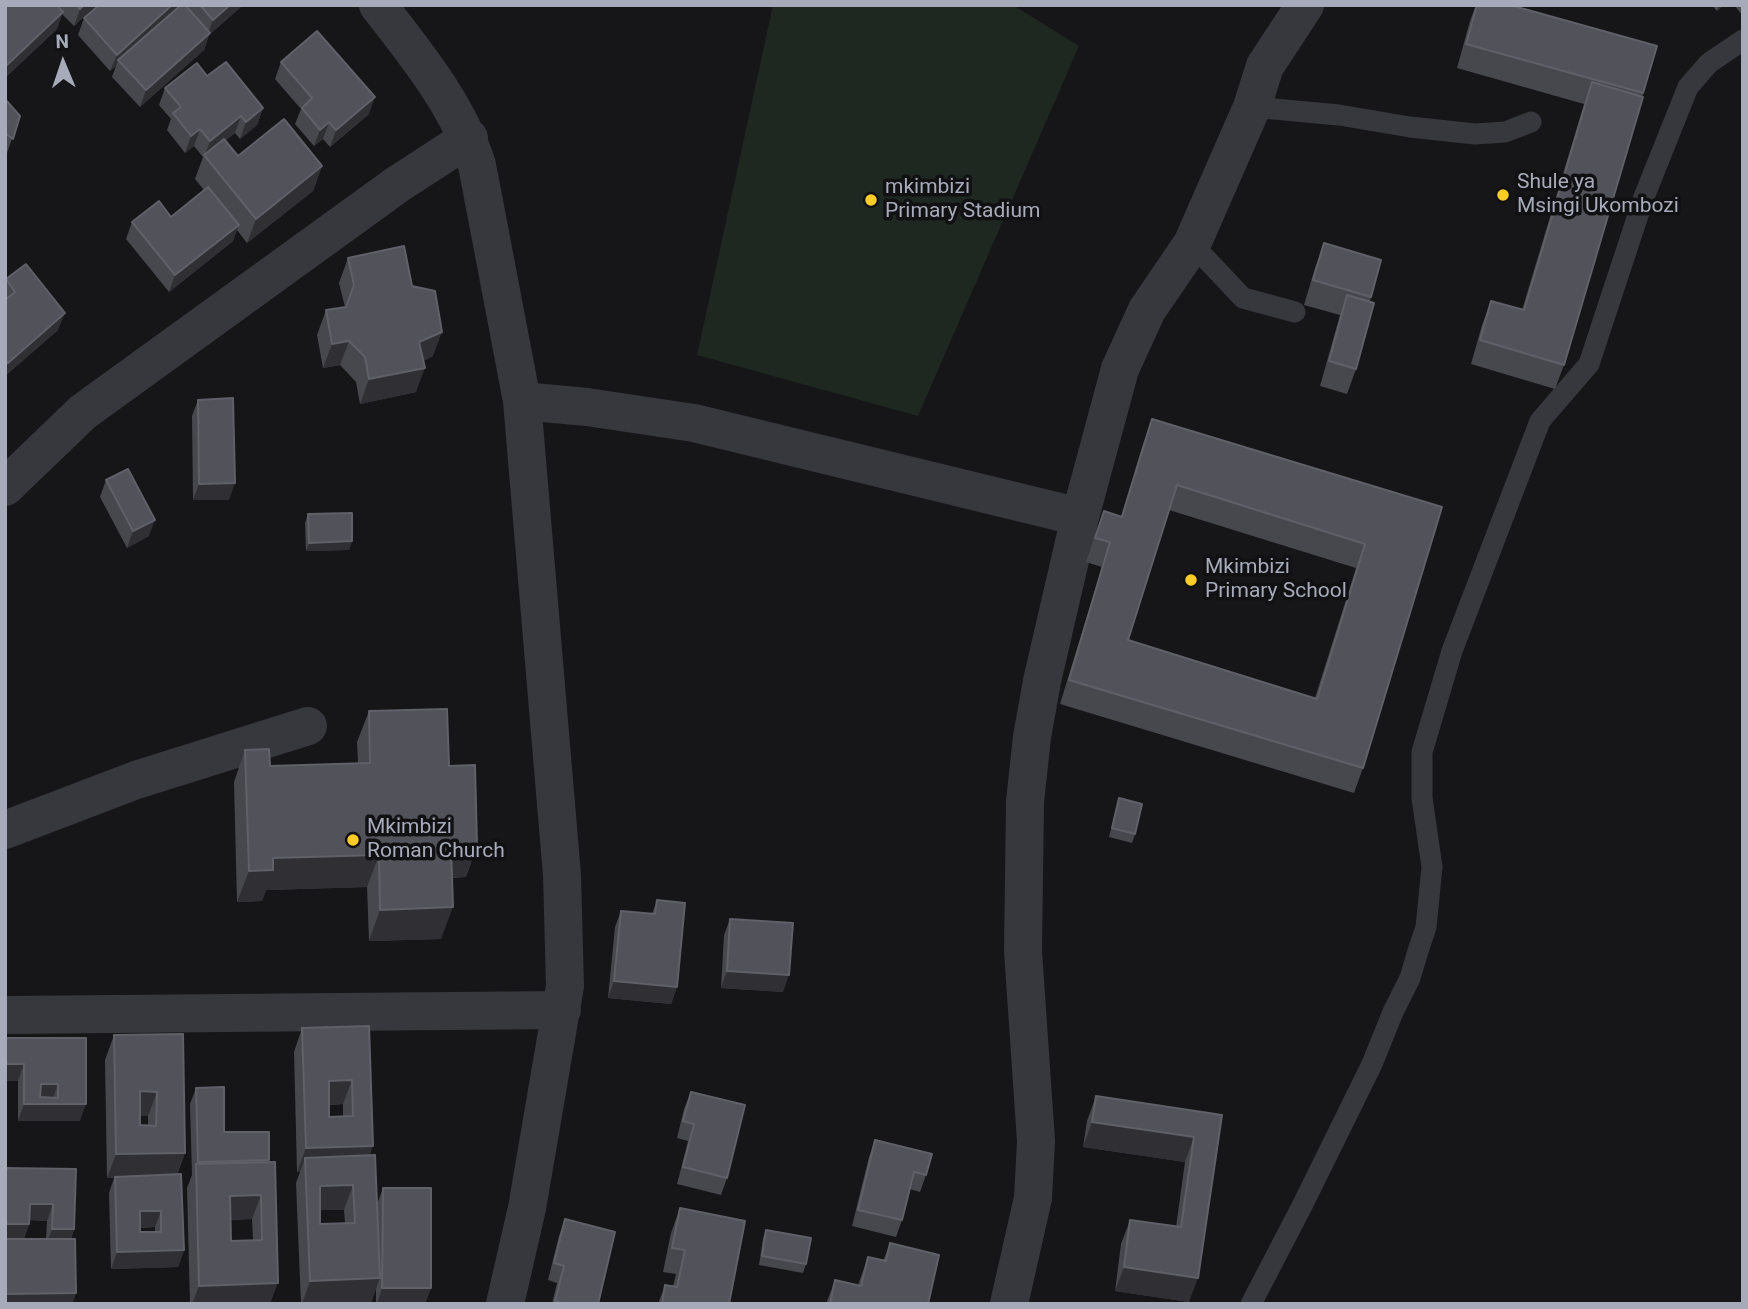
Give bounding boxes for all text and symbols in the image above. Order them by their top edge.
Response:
north arrow [28,28,98,98]
text: N [55,30,69,53]
place label: Shule ya Msingi Ukombozi [1517,170,1679,220]
place label: mkimbizi Primary Stadium [885,175,1040,225]
marker: Shule ya Msingi Ukombozi [1495,187,1511,203]
marker: mkimbizi Primary Stadium [863,192,879,208]
place label: Mkimbizi Primary School [1205,555,1347,605]
marker: Mkimbizi Primary School [1183,572,1199,588]
place label: Mkimbizi Roman Church [367,815,505,865]
marker: Mkimbizi Roman Church [345,832,361,848]

